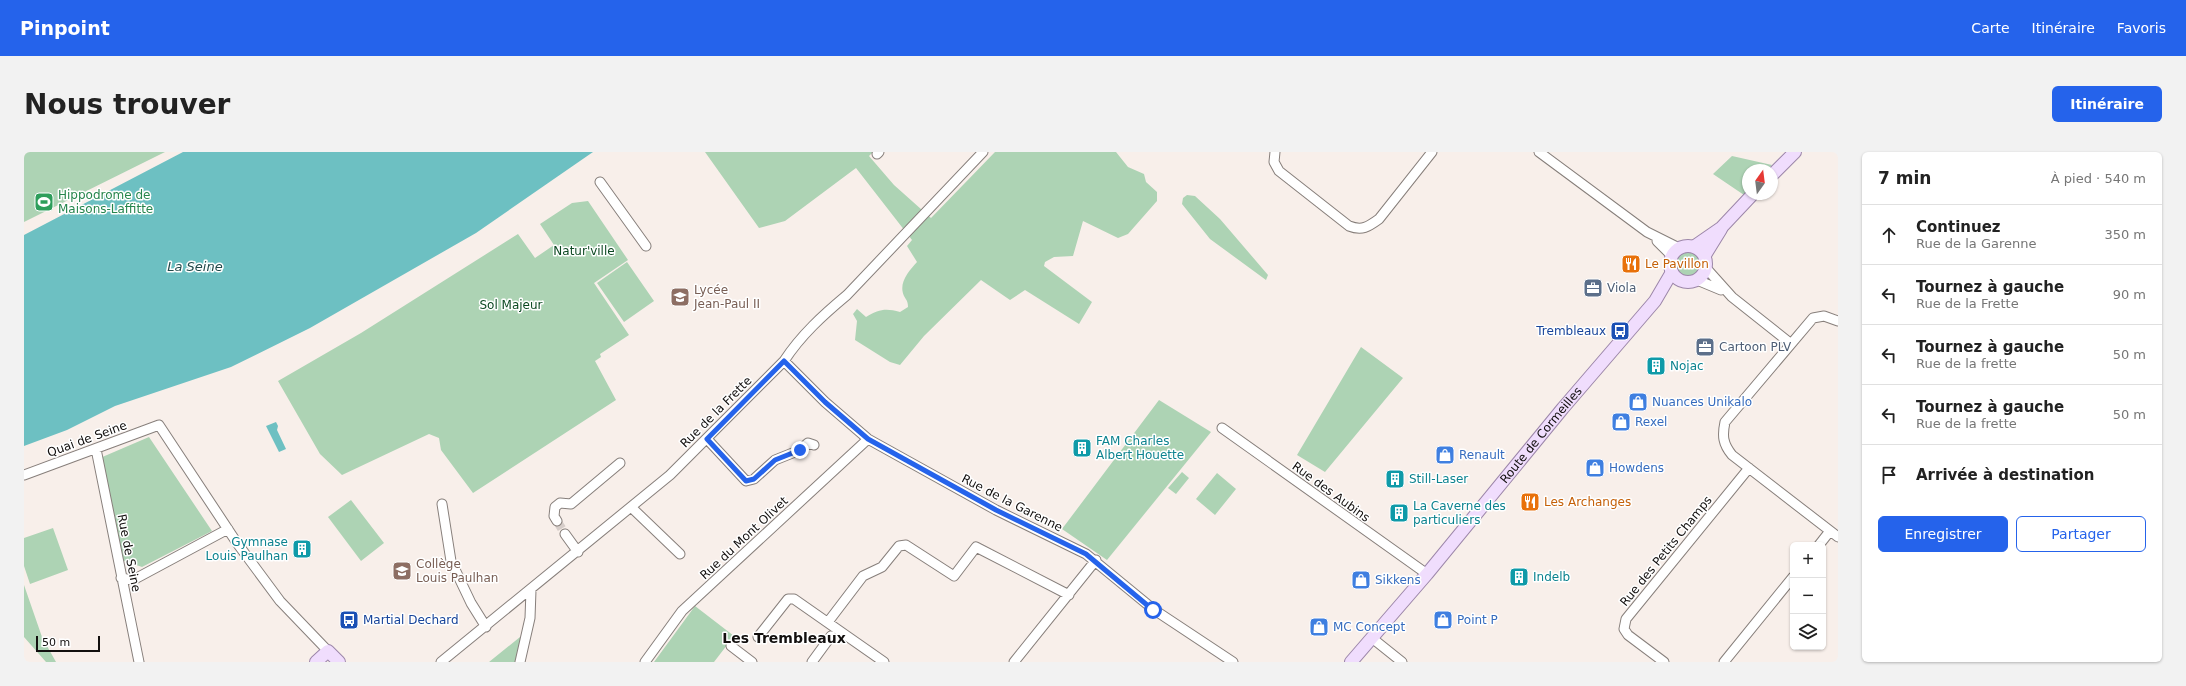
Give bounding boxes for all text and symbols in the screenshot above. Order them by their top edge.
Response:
text: Pinpoint [20,17,110,39]
text: Carte [1971,20,2010,36]
text: Itinéraire [2032,20,2095,36]
text: Favoris [2117,20,2166,36]
button: Itinéraire [2052,86,2162,122]
text: Nous trouver [24,88,230,121]
north arrow [1742,164,1778,200]
text: 7 min [1878,168,1931,188]
text: À pied · 540 m [2051,171,2146,186]
place label: Hippodrome de Maisons-Laffitte [58,188,153,216]
sports icon: Hippodrome de Maisons-Laffitte [33,191,55,213]
text: Continuez [1916,218,2001,236]
icon: ahead [1878,224,1900,246]
text: 350 m [2104,227,2146,242]
text: Rue de la Garenne [1916,236,2037,251]
park label: Natur'ville [553,244,615,258]
restaurant icon: Le Pavillon [1620,253,1642,275]
place label: Le Pavillon [1645,257,1709,271]
water label: La Seine [167,259,223,274]
office icon: Viola [1582,277,1604,299]
text: Tournez à gauche [1916,278,2064,296]
place label: Viola [1607,281,1636,295]
place label: Lycée Jean-Paul II [693,283,760,311]
icon: left [1878,284,1900,306]
school or university icon: Lycée Jean-Paul II [669,286,691,308]
text: 90 m [2113,287,2146,302]
text: Rue de la Frette [1916,296,2019,311]
park label: Sol Majeur [479,298,543,312]
bus stop icon: Trembleaux [1609,320,1631,342]
place label: Trembleaux [1535,324,1606,338]
office icon: Cartoon PLV [1694,336,1716,358]
text: Tournez à gauche [1916,338,2064,356]
place label: Cartoon PLV [1719,340,1792,354]
icon: left [1878,344,1900,366]
text: 50 m [2113,347,2146,362]
building icon: Nojac [1645,355,1667,377]
text: Rue de la frette [1916,356,2017,371]
place label: Nojac [1670,359,1704,373]
street label: Rue de la Frette [678,374,754,450]
street label: Route de Cormeilles [1497,384,1585,486]
shop icon: Nuances Unikalo [1627,391,1649,413]
place label: Nuances Unikalo [1652,395,1752,409]
text: Tournez à gauche [1916,398,2064,416]
icon: left [1878,404,1900,426]
text: 50 m [2113,407,2146,422]
shop icon: Rexel [1610,411,1632,433]
place label: Rexel [1635,415,1667,429]
text: Rue de la frette [1916,416,2017,431]
street label: Quai de Seine [45,418,129,460]
place label: FAM Charles Albert Houette [1096,434,1184,462]
building icon: FAM Charles Albert Houette [1071,437,1093,459]
route end [791,441,809,459]
shop icon: Renault [1434,444,1456,466]
place label: Renault [1459,448,1505,462]
shop icon: Howdens [1584,457,1606,479]
street label: Rue des Aubins [1290,459,1372,525]
place label: Howdens [1609,461,1664,475]
icon: arrive [1878,464,1900,486]
text: Arrivée à destination [1916,466,2094,484]
building icon: Still-Laser [1384,468,1406,490]
street label: Rue de la Garenne [959,472,1065,534]
place label: Still-Laser [1409,472,1468,486]
restaurant icon: Les Archanges [1519,491,1541,513]
street label: Rue des Petits Champs [1617,493,1715,609]
street label: Rue du Mont Olivet [697,494,791,582]
place label: Les Archanges [1544,495,1631,509]
place label: La Caverne des particuliers [1413,499,1506,527]
building icon: La Caverne des particuliers [1388,502,1410,524]
street label: Rue de Seine [115,513,143,593]
button: Enregistrer [1878,516,2008,552]
button: Partager [2016,516,2146,552]
place label: Gymnase Louis Paulhan [206,535,288,563]
building icon: Gymnase Louis Paulhan [291,538,313,560]
map controls [1790,542,1826,650]
button: + [1790,542,1826,578]
place label: Collège Louis Paulhan [416,557,498,585]
school or university icon: Collège Louis Paulhan [391,560,413,582]
building icon: Indelb [1508,566,1530,588]
shop icon: Sikkens [1350,569,1372,591]
place label: Indelb [1533,570,1570,584]
place label: Sikkens [1375,573,1421,587]
button: − [1790,578,1826,614]
route start [1144,601,1162,619]
bus stop icon: Martial Dechard [338,609,360,631]
shop icon: Point P [1432,609,1454,631]
place label: Martial Dechard [363,613,459,627]
place label: Point P [1457,613,1498,627]
button: layers [1790,614,1826,650]
shop icon: MC Concept [1308,616,1330,638]
place label: MC Concept [1333,620,1405,634]
district label: Les Trembleaux [722,630,846,646]
scale bar [36,634,100,653]
text: 50 m [42,636,70,649]

